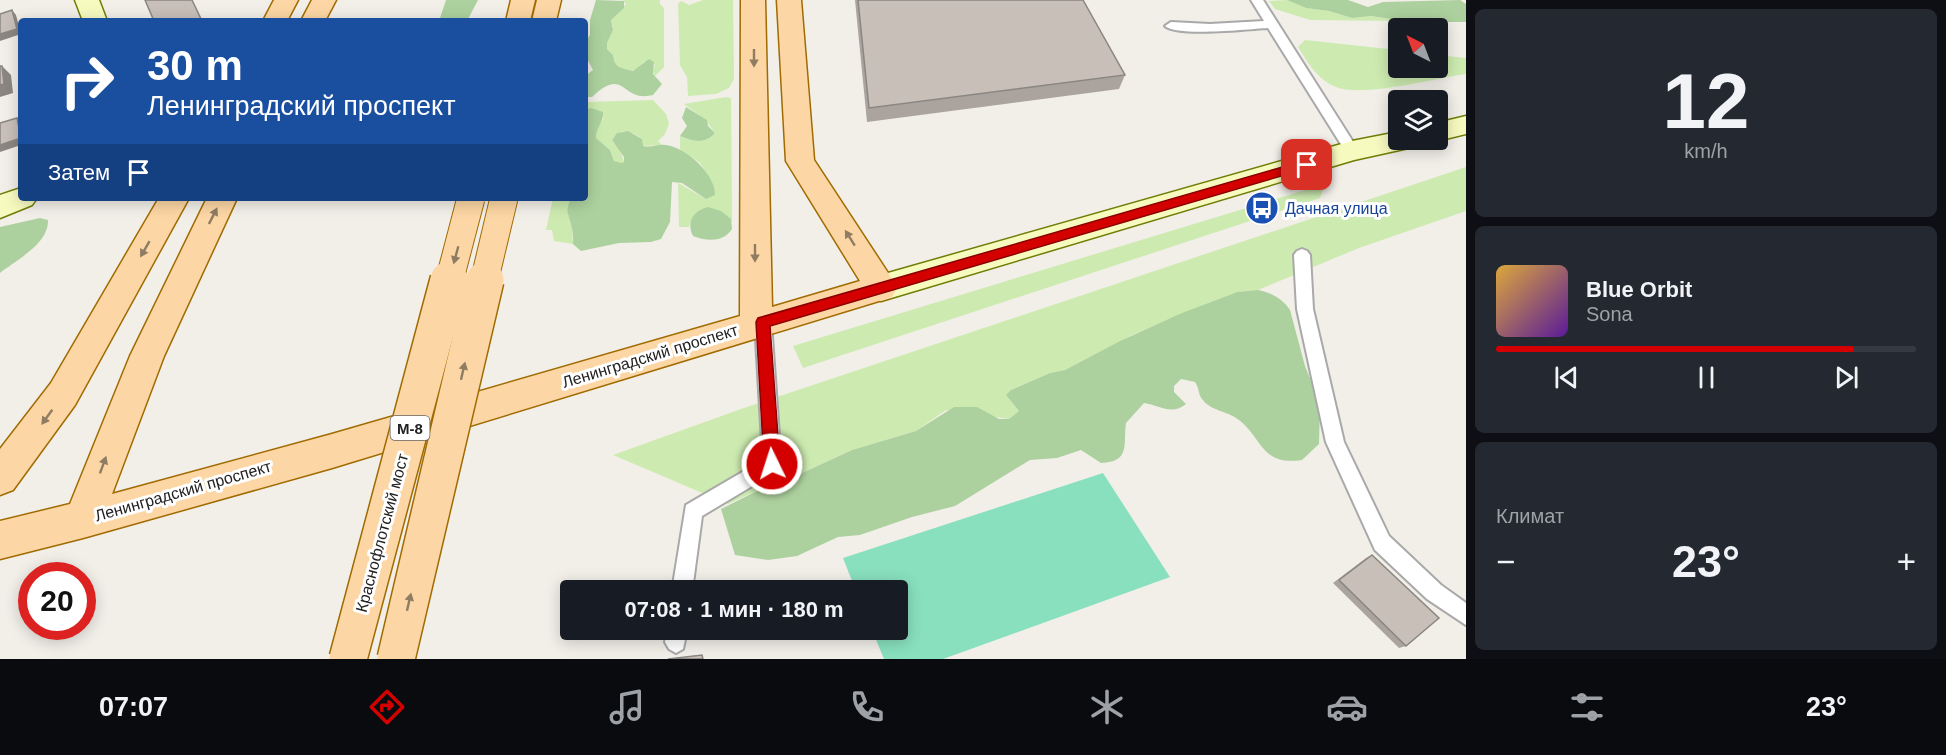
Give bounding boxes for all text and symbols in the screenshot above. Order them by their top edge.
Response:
north arrow [1388,18,1448,78]
map controls [1388,18,1448,150]
icon: right [48,42,126,120]
text: 30 m [147,42,243,89]
one-way arrow [749,49,759,68]
text: 12 [1663,57,1749,145]
button: layers [1388,90,1448,150]
text: Ленинградский проспект [147,91,456,121]
pin [1281,139,1332,190]
text: km/h [1684,140,1728,162]
icon: arrive [1290,148,1323,181]
icon: arrive [122,156,155,189]
text: Затем [48,160,110,185]
bus stop icon: Дачная улица [1244,190,1280,226]
place label: Дачная улица [1285,200,1388,217]
one-way arrow [208,207,218,224]
one-way arrow [844,230,855,246]
one-way arrow [140,241,151,257]
one-way arrow [750,244,760,263]
one-way arrow [450,245,460,264]
text: Blue Orbit [1586,277,1692,302]
text: Sona [1586,303,1633,325]
street label: Ленинградский проспект [560,321,741,391]
icon: previous [1550,361,1583,394]
icon: pause [1690,361,1723,394]
icon: next [1830,361,1863,394]
one-way arrow [459,362,469,380]
one-way arrow [42,409,53,425]
road number: М-8 [390,416,430,440]
position arrow [740,432,804,496]
street label: Краснофлотский мост [353,451,412,614]
one-way arrow [99,456,109,474]
street label: Ленинградский проспект [93,457,274,524]
text: Климат [1496,505,1564,527]
text: 23° [1672,536,1740,587]
text: − [1496,543,1515,580]
text: + [1897,543,1916,580]
speed limit sign: 20 [18,562,96,640]
one-way arrow [405,593,415,611]
text: 07:08 · 1 мин · 180 m [624,597,844,622]
icon: directions [366,686,408,728]
icon: music [606,686,648,728]
icon: phone [846,686,888,728]
icon: climate [1086,686,1128,728]
icon: car [1326,686,1368,728]
icon: filters [1566,686,1608,728]
text: 07:07 [99,692,168,722]
text: 23° [1806,692,1847,722]

